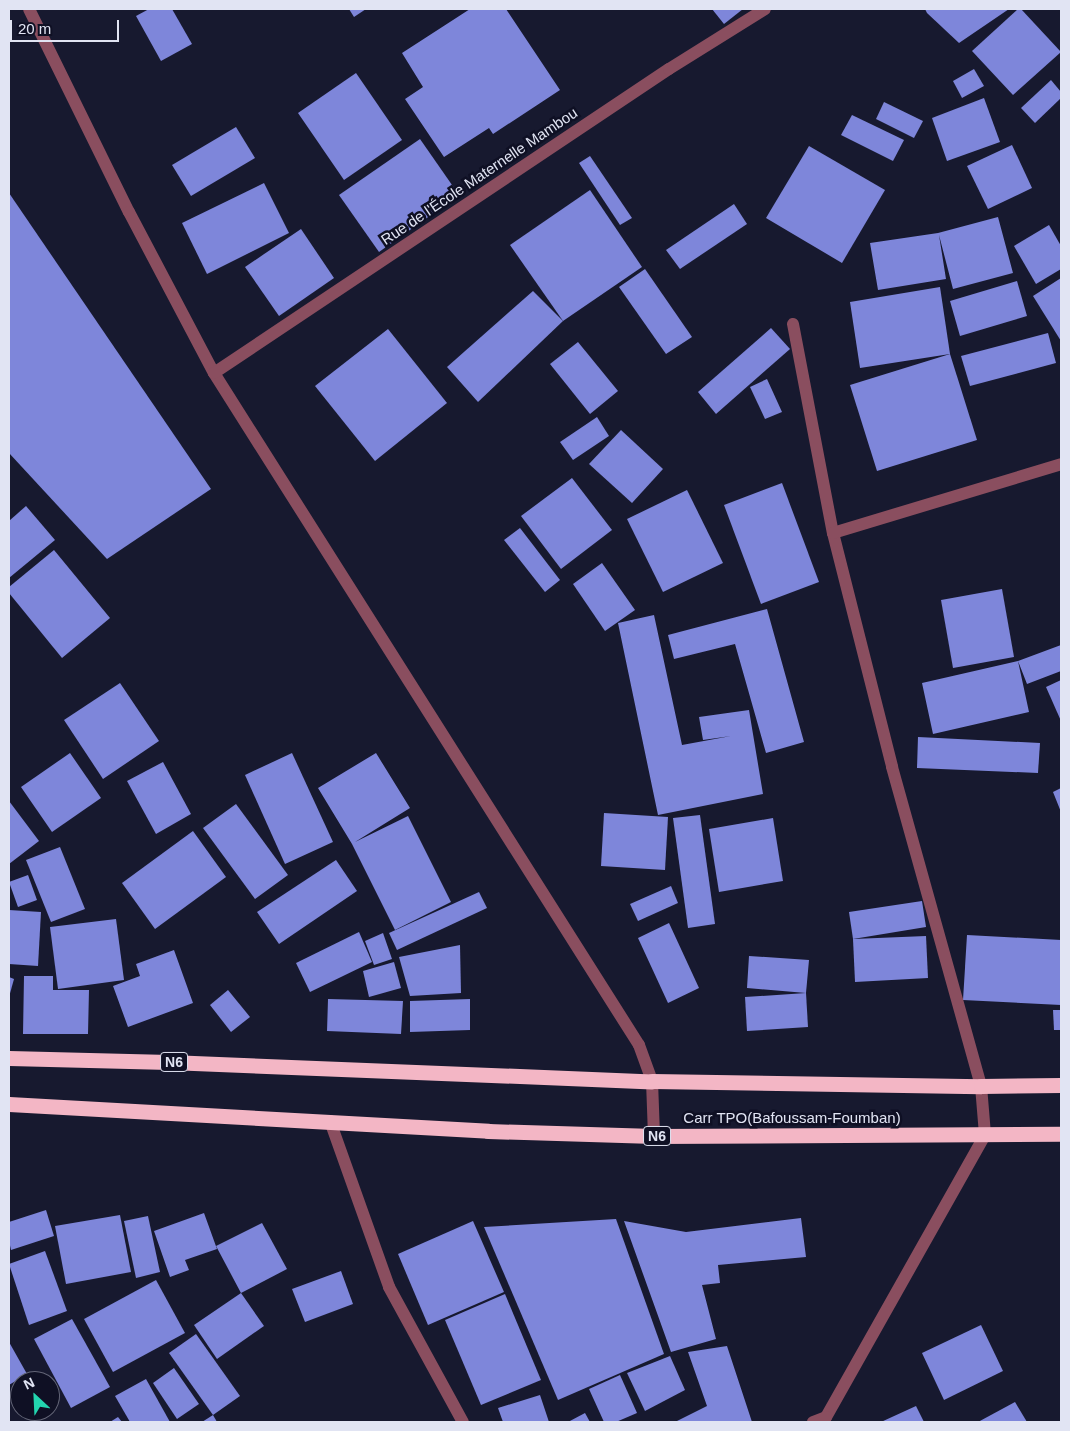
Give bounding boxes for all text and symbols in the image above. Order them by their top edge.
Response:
scale bar [12,10,121,42]
text: 20 m [18,20,51,37]
street label: Rue de l'École Maternelle Mambou [377,103,581,249]
road number: N6 [159,1050,189,1074]
street label: Carr TPO(Bafoussam-Foumban) [683,1109,901,1127]
road number: N6 [642,1124,672,1148]
north arrow [10,1371,60,1421]
text: N [21,1374,37,1393]

